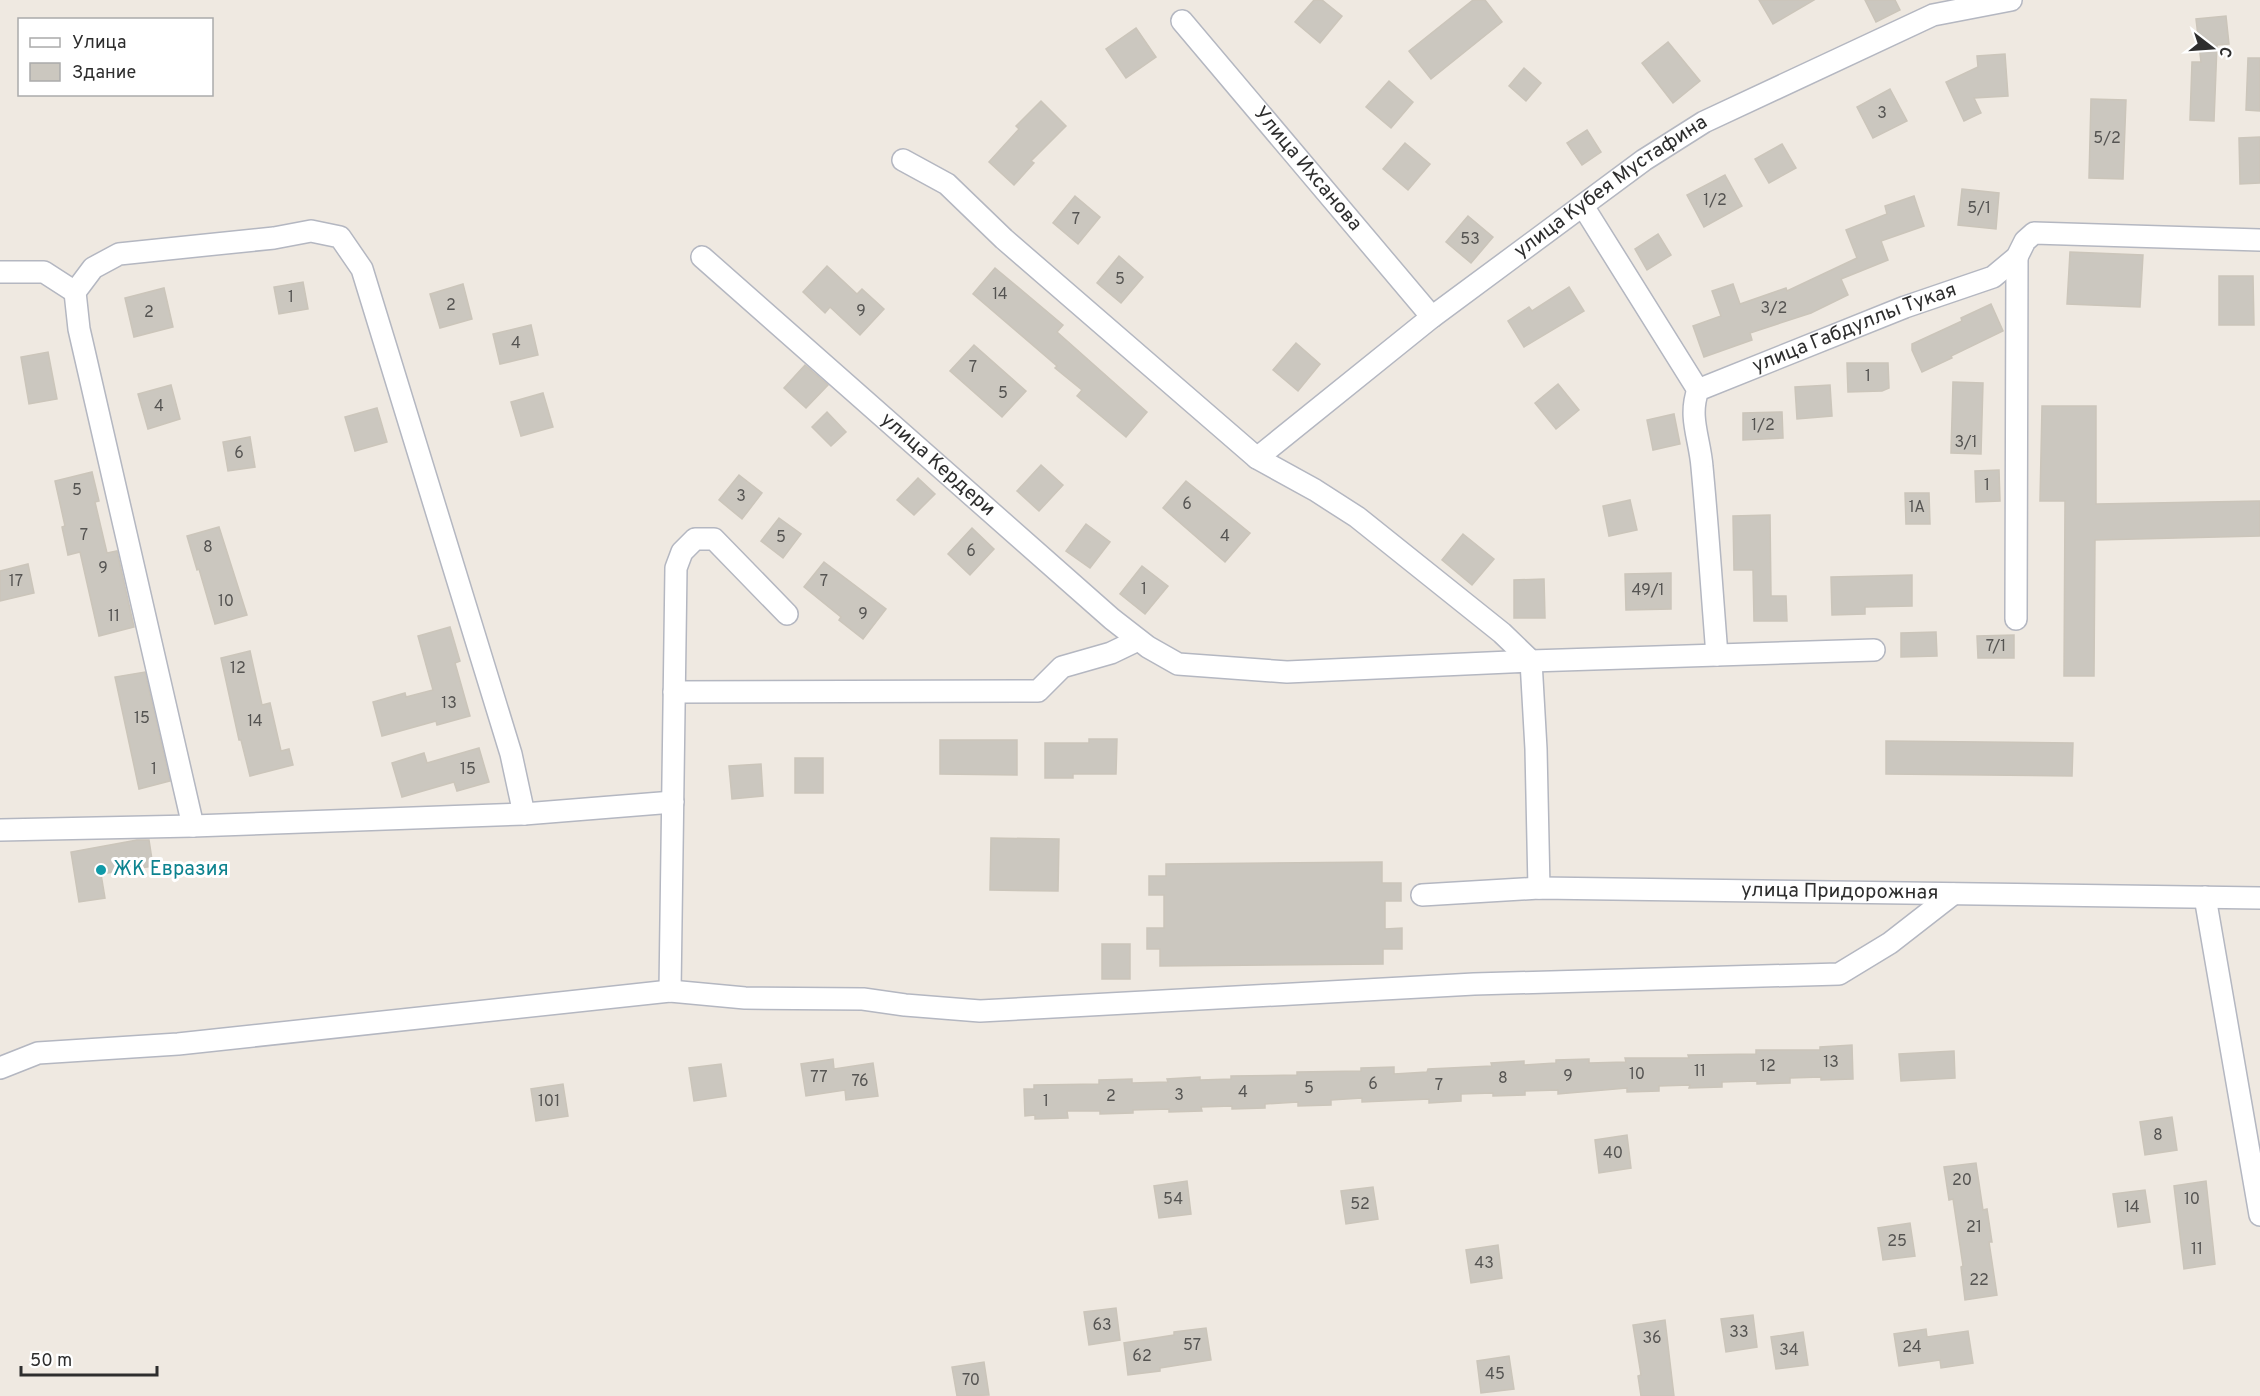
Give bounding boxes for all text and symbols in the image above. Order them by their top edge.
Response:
legend [18,18,213,96]
north arrow [2182,18,2242,78]
text: Улица [72,32,126,55]
text: С [2213,44,2235,60]
text: Здание [72,62,136,85]
street label: Улица Ихсанова [1247,101,1367,237]
house number: 3 [1877,104,1887,124]
street label: улица Кубея Мустафина [1509,110,1713,265]
house number: 5/2 [2093,129,2121,149]
house number: 1/2 [1703,191,1727,211]
house number: 5/1 [1967,199,1991,219]
house number: 7 [1072,210,1080,230]
house number: 53 [1460,230,1480,250]
house number: 5 [1115,270,1125,290]
street label: улица Габдуллы Тукая [1749,277,1960,380]
house number: 14 [992,285,1008,305]
house number: 1 [288,288,294,308]
house number: 2 [446,296,456,316]
house number: 3/2 [1761,299,1787,319]
house number: 9 [856,302,866,322]
house number: 2 [144,303,154,323]
house number: 4 [511,334,521,354]
house number: 7 [969,358,977,378]
house number: 1 [1865,367,1871,387]
house number: 5 [998,384,1008,404]
house number: 4 [154,397,164,417]
street label: улица Кердери [875,407,1000,522]
house number: 1/2 [1751,416,1775,436]
house number: 3/1 [1955,433,1977,453]
house number: 6 [234,444,244,464]
house number: 1 [1984,476,1990,496]
house number: 5 [72,481,82,501]
house number: 3 [736,487,746,507]
house number: 6 [1182,495,1192,515]
house number: 1А [1909,498,1925,518]
house number: 7 [80,526,88,546]
house number: 4 [1220,527,1230,547]
house number: 5 [776,528,786,548]
house number: 8 [203,538,213,558]
house number: 6 [966,542,976,562]
house number: 9 [98,559,108,579]
house number: 17 [9,572,23,592]
house number: 7 [820,572,828,592]
house number: 1 [1141,580,1147,600]
house number: 49/1 [1631,581,1665,601]
house number: 10 [218,592,234,612]
house number: 9 [858,605,868,625]
house number: 11 [108,607,120,627]
house number: 7/1 [1986,637,2006,657]
house number: 12 [230,659,246,679]
house number: 13 [441,694,457,714]
house number: 15 [134,709,150,729]
house number: 14 [247,712,263,732]
house number: 1 [151,760,157,780]
house number: 15 [460,760,476,780]
place label: ЖК Евразия [113,857,229,883]
marker: ЖК Евразия [94,863,108,877]
street label: улица Придорожная [1741,878,1939,907]
house number: 13 [1823,1053,1839,1073]
house number: 12 [1760,1057,1776,1077]
house number: 11 [1694,1062,1706,1082]
house number: 10 [1629,1065,1645,1085]
house number: 9 [1563,1067,1573,1087]
house number: 77 [810,1068,828,1088]
house number: 8 [1498,1069,1508,1089]
house number: 76 [851,1072,869,1092]
house number: 6 [1368,1075,1378,1095]
house number: 7 [1435,1076,1443,1096]
house number: 5 [1304,1079,1314,1099]
house number: 4 [1238,1083,1248,1103]
house number: 3 [1174,1086,1184,1106]
house number: 2 [1106,1087,1116,1107]
house number: 101 [538,1092,560,1112]
house number: 1 [1043,1092,1049,1112]
house number: 8 [2153,1126,2163,1146]
house number: 40 [1603,1144,1623,1164]
house number: 20 [1952,1171,1972,1191]
house number: 54 [1163,1190,1183,1210]
house number: 10 [2184,1190,2200,1210]
house number: 52 [1350,1195,1370,1215]
house number: 14 [2124,1198,2140,1218]
house number: 21 [1966,1218,1982,1238]
house number: 25 [1887,1232,1907,1252]
house number: 11 [2191,1240,2203,1260]
house number: 43 [1474,1254,1494,1274]
house number: 22 [1969,1271,1989,1291]
house number: 63 [1092,1316,1112,1336]
house number: 33 [1729,1323,1749,1343]
house number: 36 [1642,1329,1662,1349]
house number: 57 [1183,1336,1201,1356]
house number: 24 [1902,1338,1922,1358]
scale bar [21,1339,158,1377]
house number: 34 [1779,1341,1799,1361]
house number: 62 [1132,1347,1152,1367]
text: 50 m [30,1350,72,1373]
house number: 45 [1485,1365,1505,1385]
house number: 70 [962,1371,980,1391]

